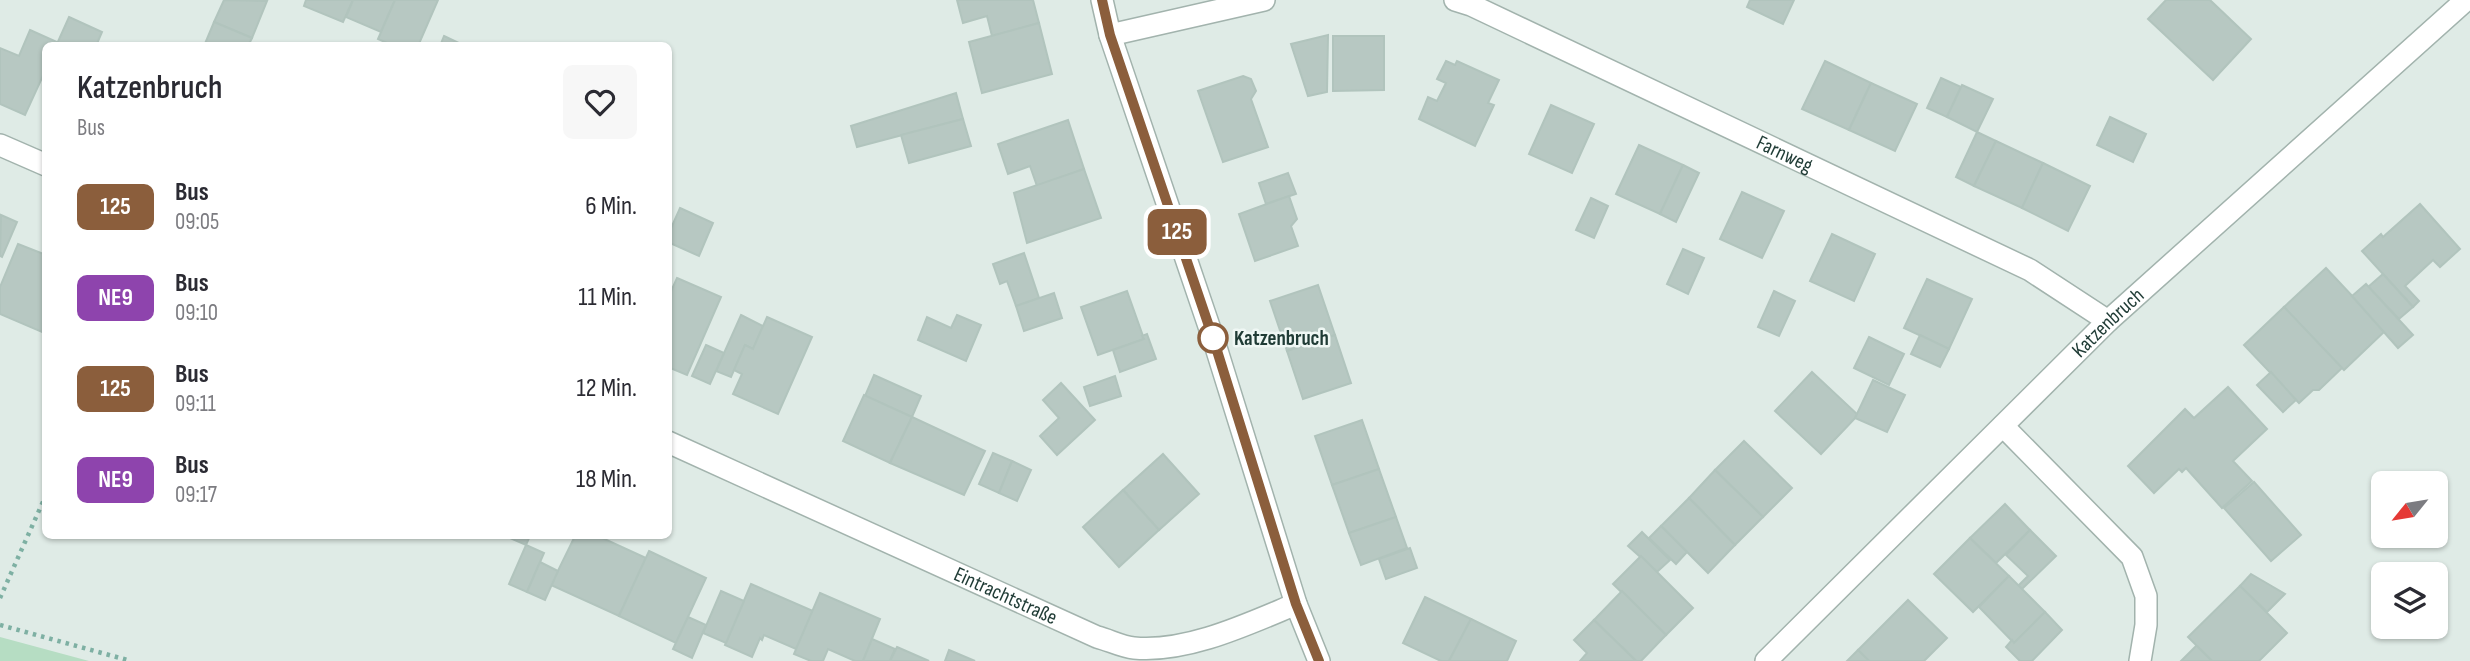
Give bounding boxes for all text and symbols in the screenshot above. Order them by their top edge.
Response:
button: heart [563,65,637,139]
text: Katzenbruch [77,68,223,108]
text: Bus [77,114,105,142]
street label: Farnweg [1753,130,1817,178]
text: Bus [175,177,209,208]
text: 6 Min. [585,191,637,222]
text: 125 [100,192,131,221]
text: 09:05 [175,208,219,236]
line badge: 125 [1137,209,1217,255]
text: 125 [1162,217,1192,246]
text: Bus [175,268,209,299]
text: 11 Min. [578,282,637,313]
text: NE9 [98,283,133,312]
street label: Katzenbruch [2066,283,2149,362]
text: 09:10 [175,299,218,327]
marker: Katzenbruch [1198,323,1228,353]
place label: Katzenbruch [1234,326,1329,351]
text: Bus [175,359,209,390]
text: 12 Min. [576,373,637,404]
text: 125 [100,374,131,403]
text: 09:11 [175,390,216,418]
text: Bus [175,450,209,481]
text: 18 Min. [576,464,637,495]
text: NE9 [98,465,133,494]
north arrow [2371,471,2448,548]
map controls [2371,471,2448,639]
text: 09:17 [175,481,217,509]
street label: Eintrachtstraße [950,561,1061,630]
button: layers [2371,562,2448,639]

